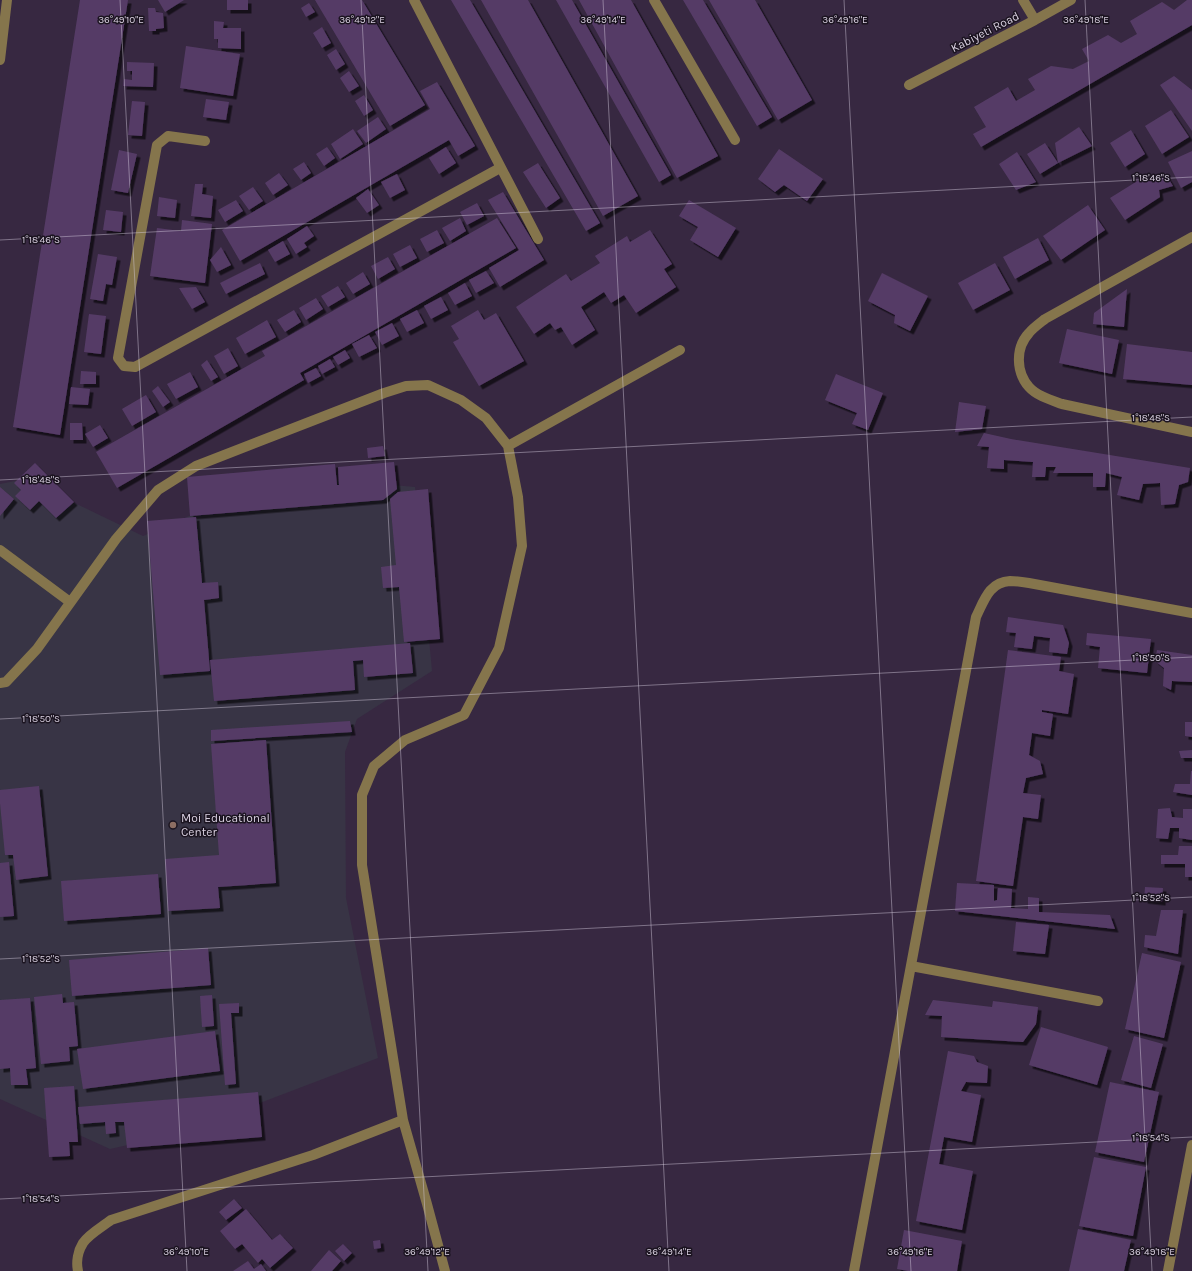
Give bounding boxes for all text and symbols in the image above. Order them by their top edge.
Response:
street label: Kabiyeti Road [948,9,1022,55]
text: 36°49'10"E [98,14,144,26]
text: 36°49'12"E [339,14,385,26]
text: 36°49'14"E [580,14,626,26]
text: 36°49'16"E [822,14,868,26]
text: 36°49'18"E [1063,14,1109,26]
text: 1°18'46"S [1132,172,1170,184]
text: 1°18'46"S [22,234,60,246]
text: 1°18'48"S [1132,412,1170,424]
text: 1°18'48"S [22,474,60,486]
text: 1°18'50"S [1132,652,1170,664]
text: 1°18'50"S [22,713,60,725]
place label: Moi Educational Center [181,811,270,839]
marker: Moi Educational Center [168,820,178,830]
text: 1°18'52"S [1132,892,1170,904]
text: 1°18'52"S [22,953,60,965]
text: 1°18'54"S [1132,1132,1170,1144]
text: 1°18'54"S [22,1193,60,1205]
text: 36°49'10"E [163,1246,209,1258]
text: 36°49'12"E [404,1246,450,1258]
text: 36°49'14"E [646,1246,692,1258]
text: 36°49'16"E [887,1246,933,1258]
text: 36°49'18"E [1129,1246,1175,1258]

